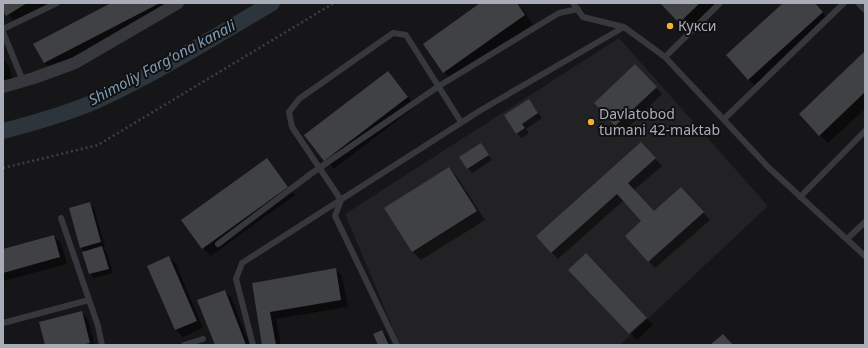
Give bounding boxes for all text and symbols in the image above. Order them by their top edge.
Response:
water label: Shimoliy Fargʻona kanali [85,14,239,109]
place label: Кукси [678,16,717,35]
marker: Кукси [665,21,675,31]
place label: Davlatobod tumani 42-maktab [599,104,720,139]
marker: Davlatobod tumani 42-maktab [586,117,596,127]

